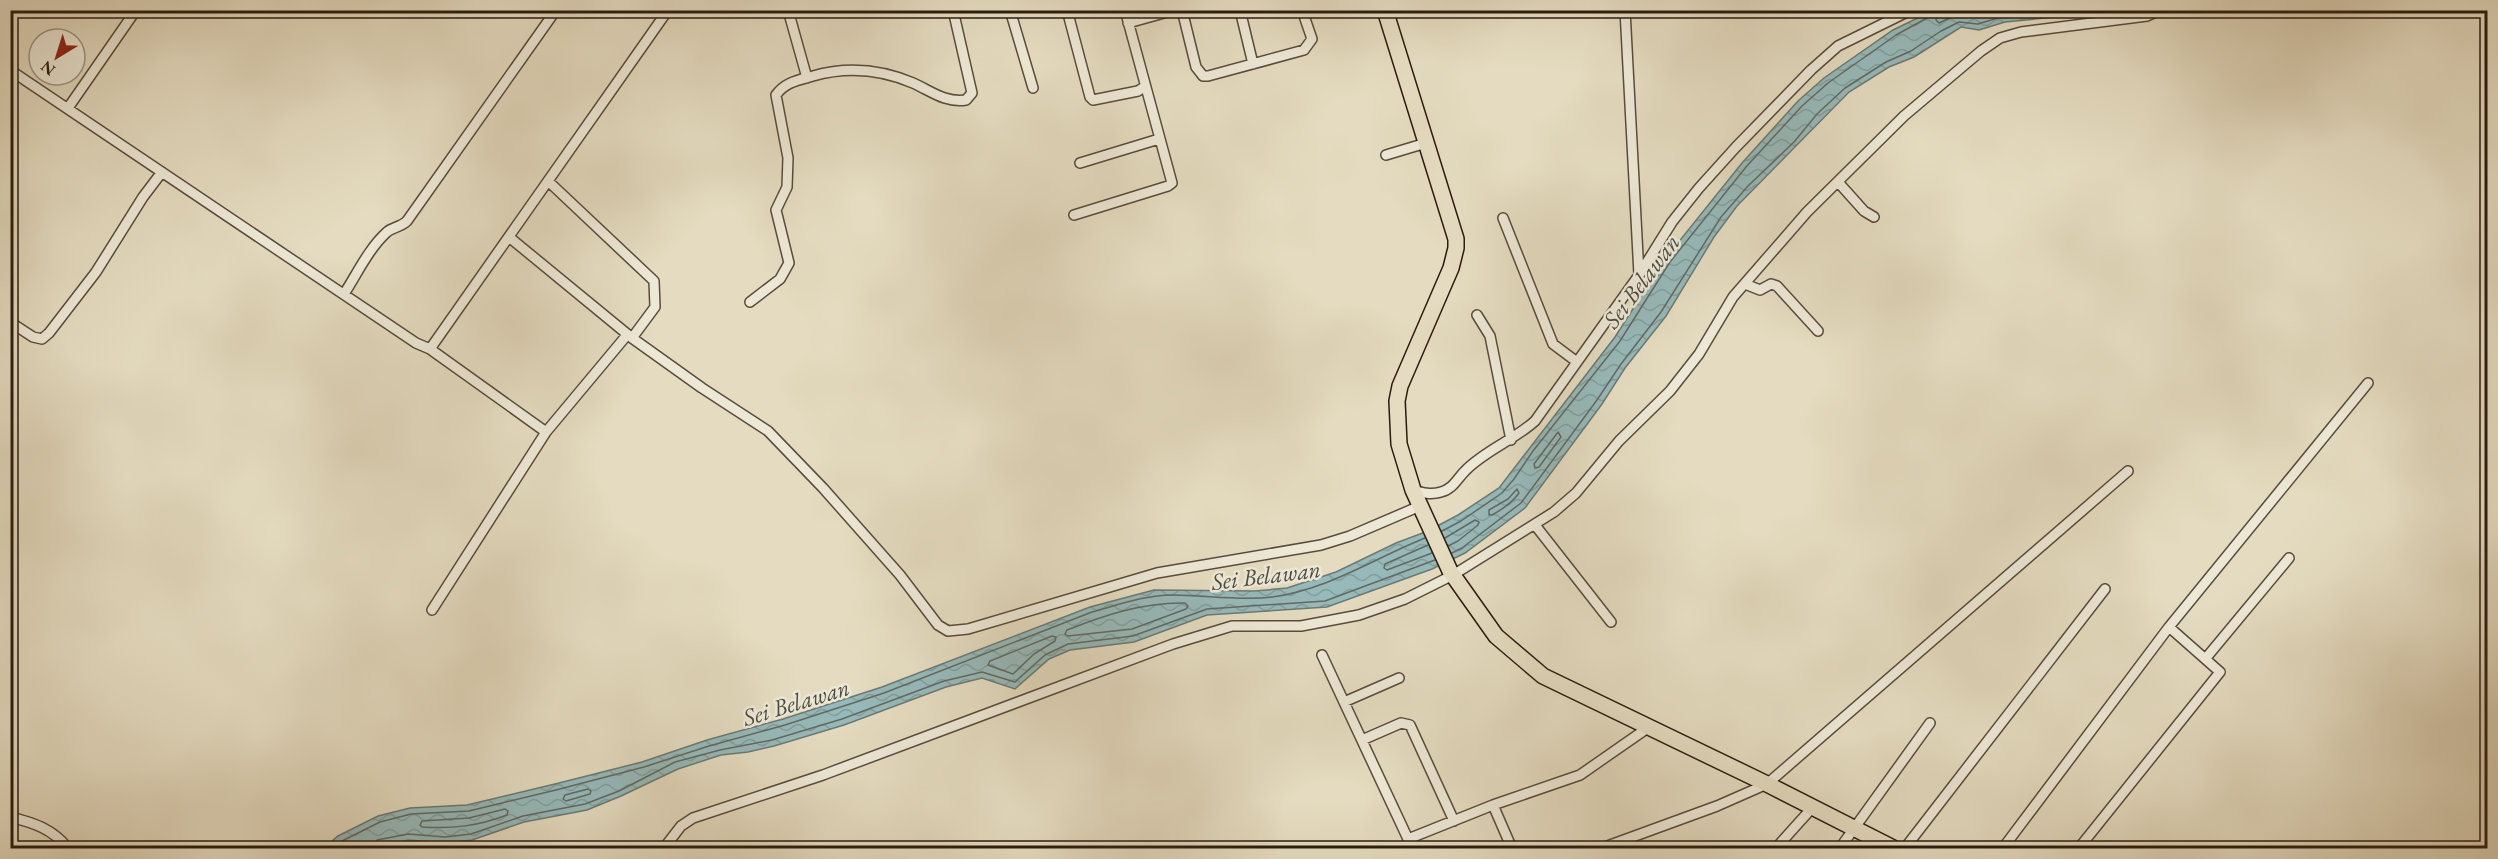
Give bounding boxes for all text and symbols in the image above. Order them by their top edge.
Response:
north arrow [27,27,87,87]
text: N [36,56,60,81]
water label: Sei Belawan [1595,228,1687,335]
water label: Sei Belawan [1208,553,1323,597]
water label: Sei Belawan [738,671,853,733]

